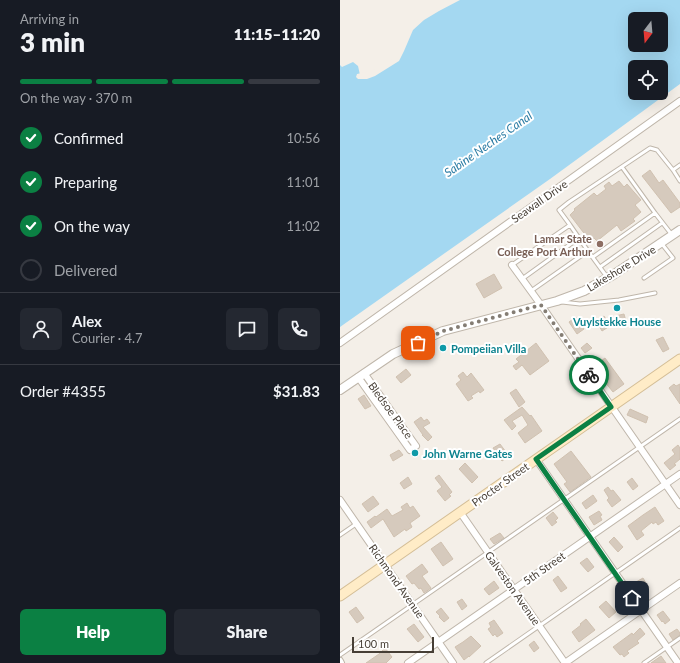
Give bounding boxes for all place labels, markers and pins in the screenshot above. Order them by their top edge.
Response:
place label: Lamar State College Port Arthur [497,232,593,258]
marker: Lamar State College Port Arthur [595,239,605,249]
marker: Vuylstekke House [612,303,622,313]
place label: Vuylstekke House [572,315,661,328]
pin [401,326,435,360]
place label: Pompeiian Villa [451,342,526,355]
marker: Pompeiian Villa [438,343,448,353]
place label: John Warne Gates [423,447,513,460]
marker: John Warne Gates [410,448,420,458]
pin [615,581,649,615]

